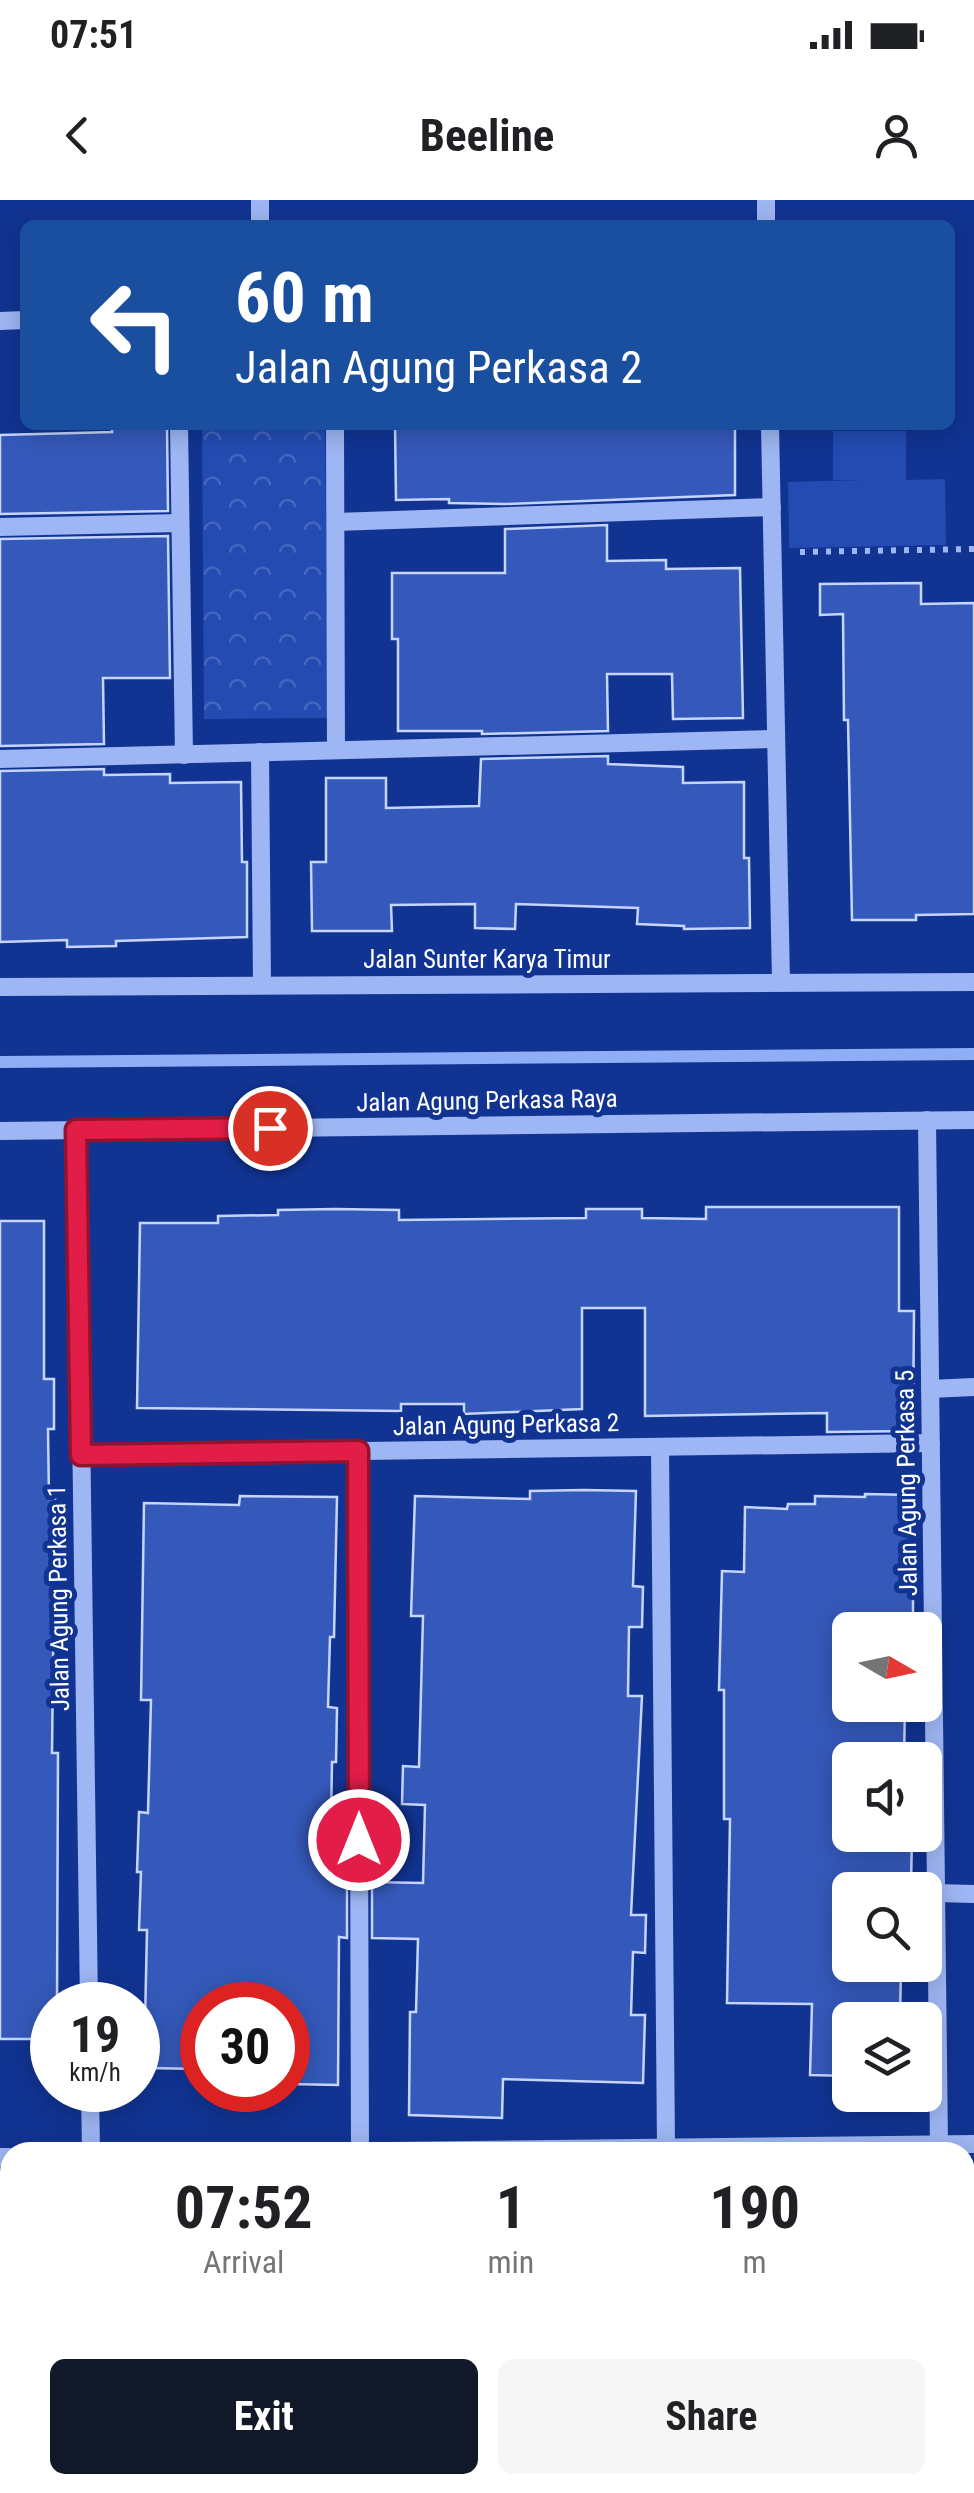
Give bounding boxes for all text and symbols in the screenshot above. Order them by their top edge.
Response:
text: 07:51 [50,13,137,57]
icon: back [50,108,105,163]
icon: person [869,108,924,163]
text: Beeline [420,109,554,162]
text: 60 m [235,257,374,339]
icon: left [70,260,200,390]
text: Jalan Agung Perkasa 2 [235,341,642,394]
street label: Jalan Sunter Karya Timur [363,945,611,974]
street label: Jalan Agung Perkasa Raya [356,1084,618,1117]
pin [228,1086,313,1171]
icon: arrive [243,1101,298,1156]
street label: Jalan Agung Perkasa 5 [890,1370,923,1596]
street label: Jalan Agung Perkasa 2 [393,1408,619,1441]
street label: Jalan Agung Perkasa 1 [42,1485,75,1711]
north arrow [832,1612,942,1722]
map controls [832,1612,942,2112]
button: sound [832,1742,942,1852]
position arrow [307,1788,411,1892]
button: search [832,1872,942,1982]
speed limit sign: 30 [180,1982,310,2112]
button: layers [832,2002,942,2112]
text: 19 [70,2006,120,2064]
text: km/h [69,2058,121,2087]
text: 07:52 [175,2172,313,2243]
text: 1 [496,2172,526,2243]
text: 190 [709,2172,800,2243]
text: Arrival [203,2243,284,2281]
text: min [487,2243,534,2281]
text: m [743,2243,767,2281]
button: Exit [50,2359,478,2474]
button: Share [498,2359,925,2474]

